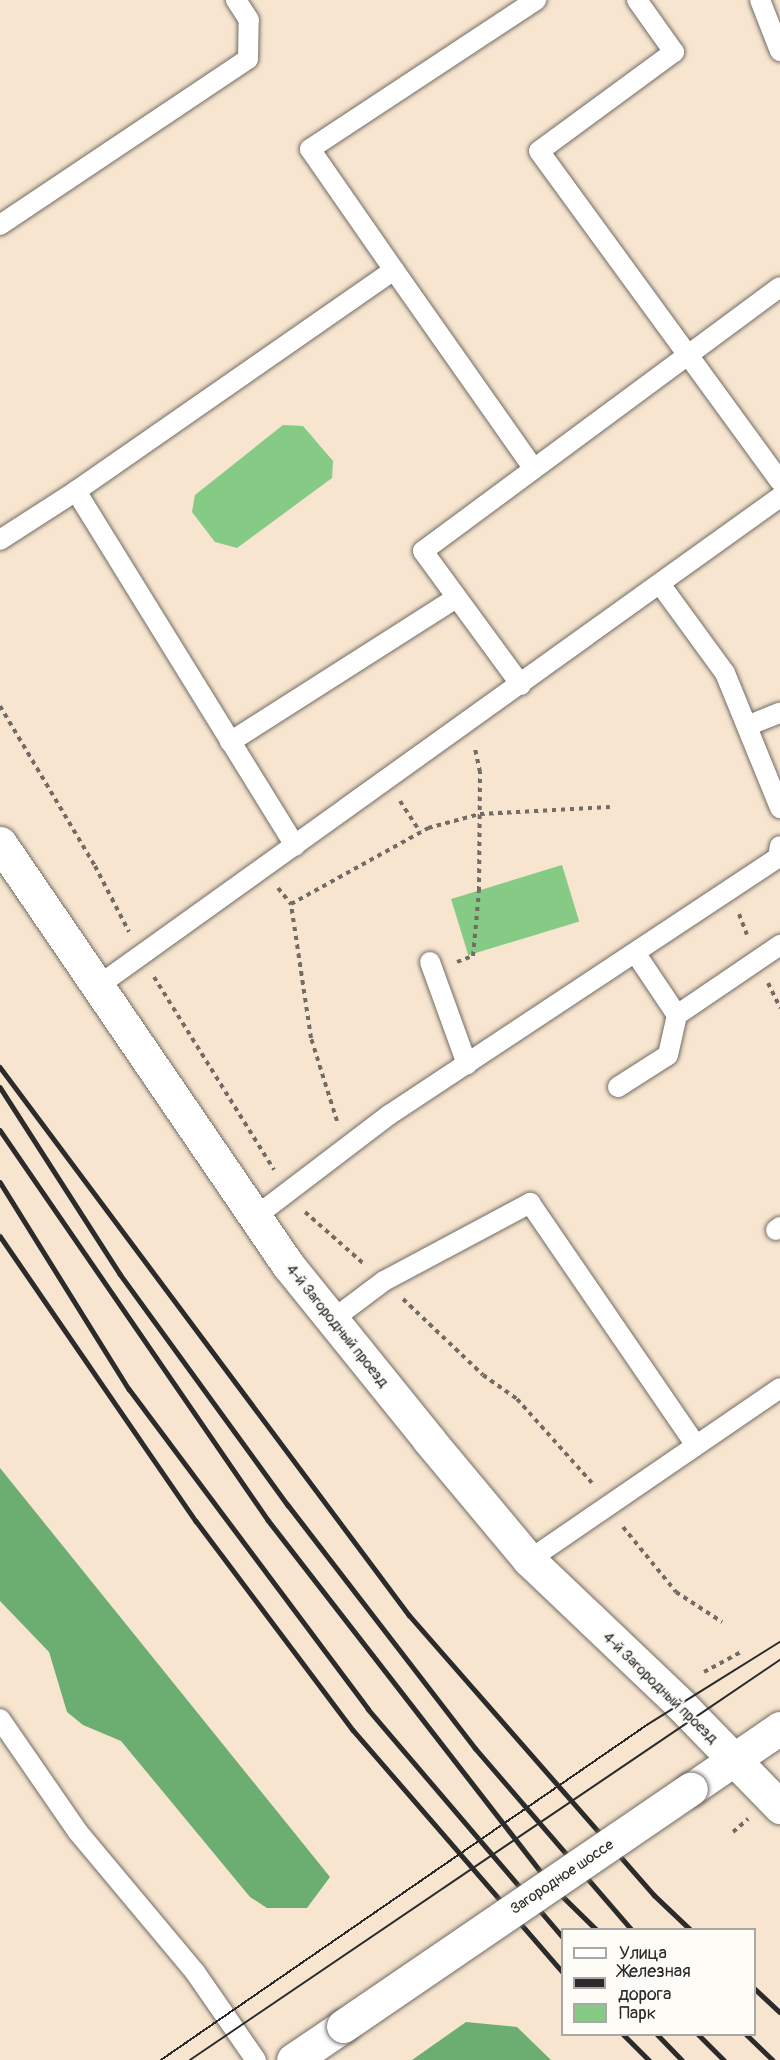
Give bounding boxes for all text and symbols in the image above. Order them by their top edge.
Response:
street label: 4-й Загородный проезд [282,1261,392,1391]
street label: 4-й Загородный проезд [599,1628,721,1748]
street label: Загородное шоссе [507,1836,617,1918]
legend [561,1928,756,2036]
text: Улица [619,1942,667,1965]
text: Железная дорога [618,1960,691,2006]
text: Парк [619,2002,656,2025]

